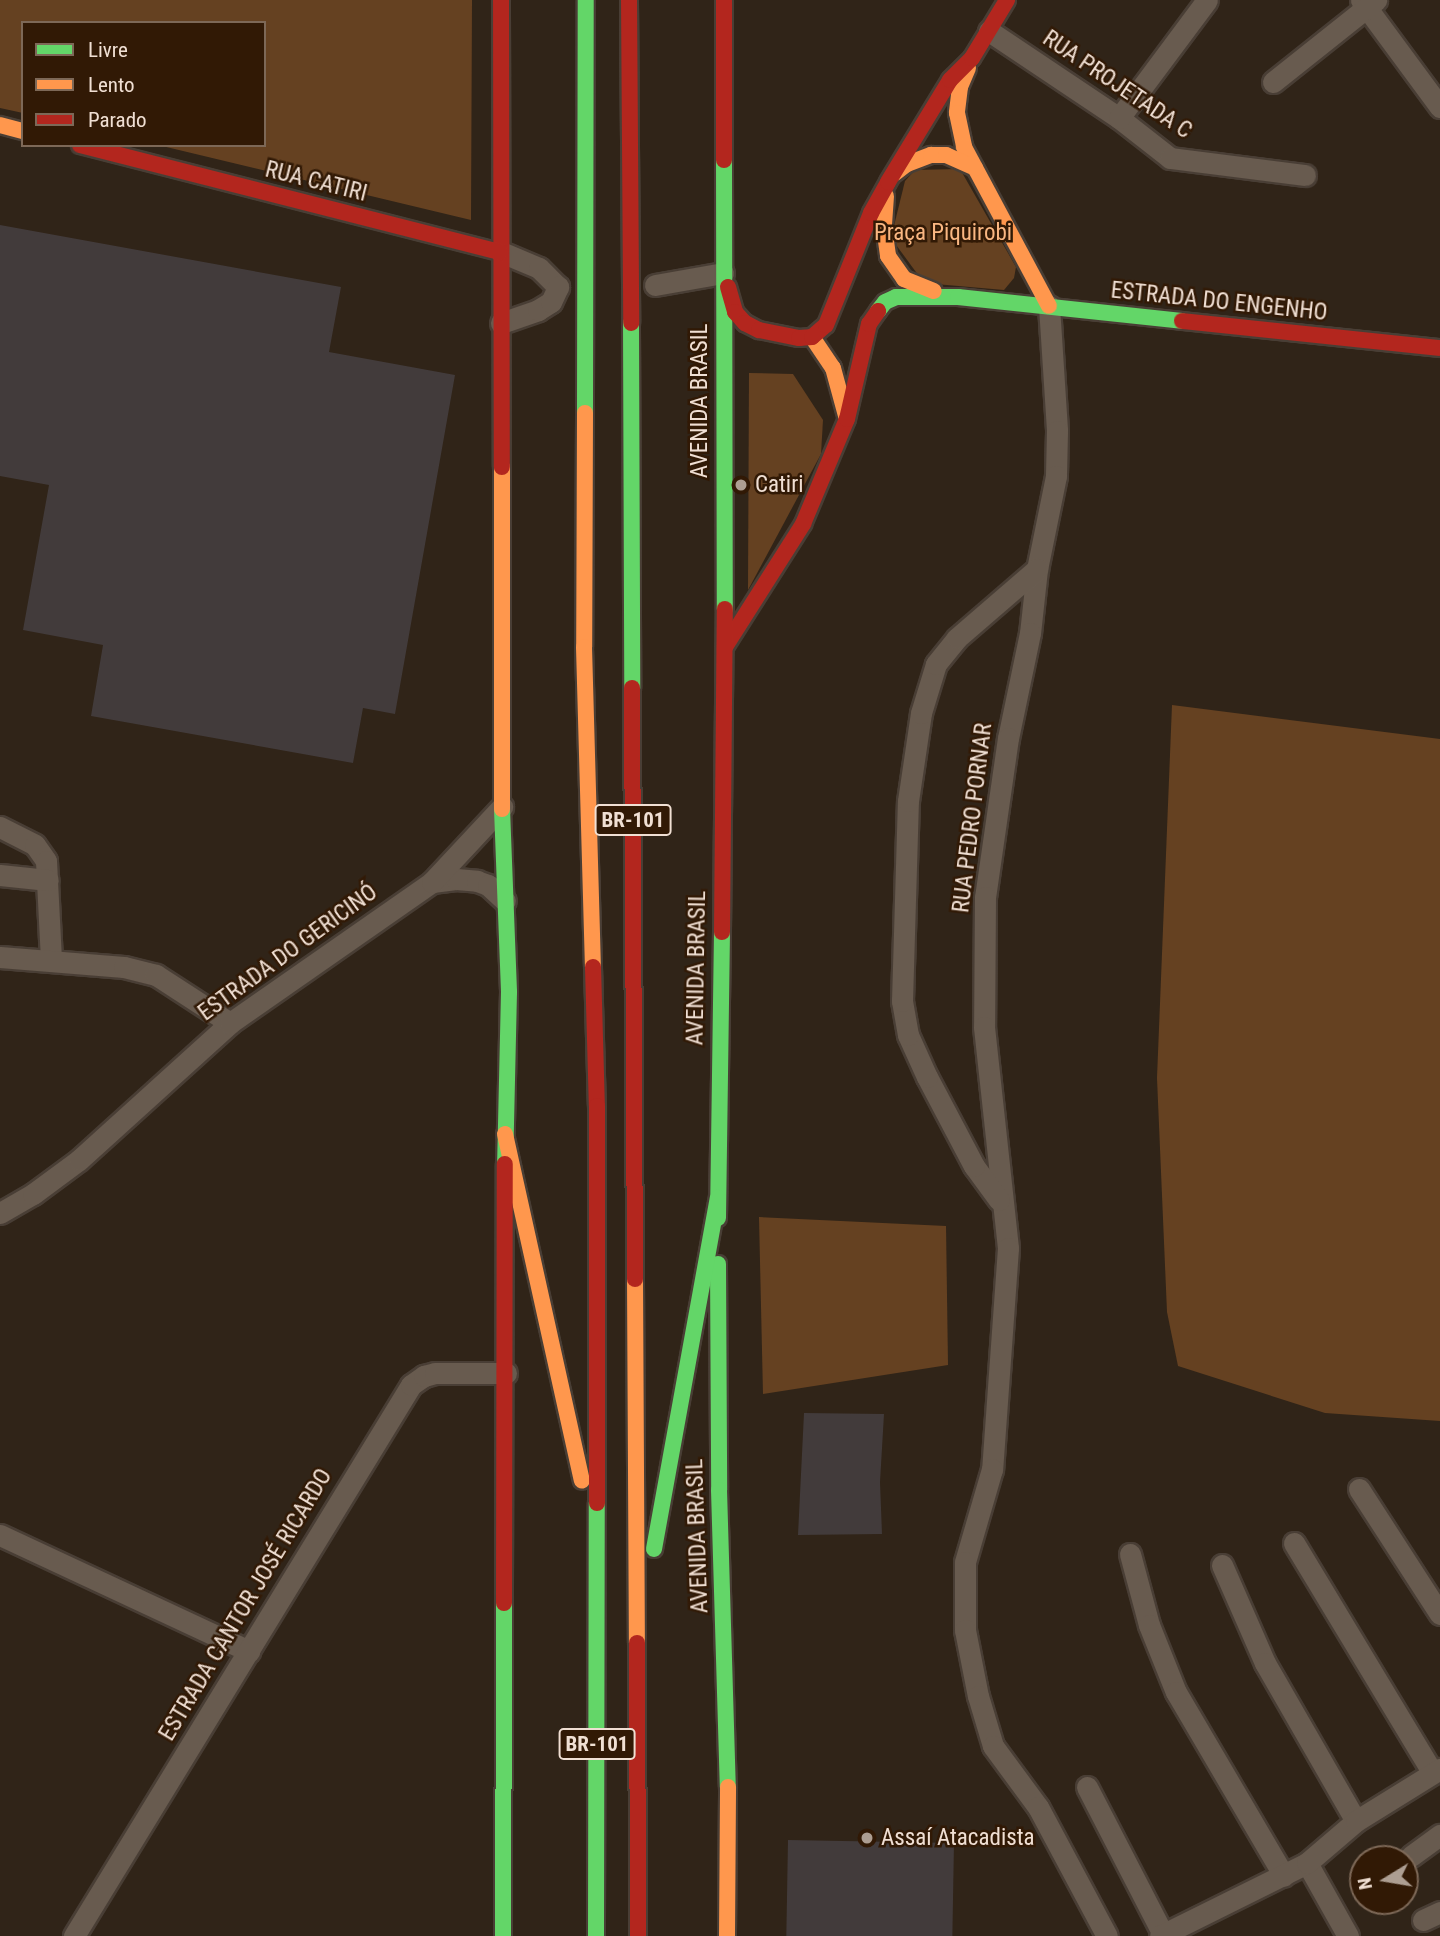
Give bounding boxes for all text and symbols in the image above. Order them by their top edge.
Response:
legend [21,21,266,147]
street label: RUA PROJETADA C [1037,25,1197,145]
text: Livre [88,38,128,62]
text: Lento [88,73,135,97]
text: Parado [88,108,147,132]
street label: RUA CATIRI [262,156,370,208]
park label: Praça Piquirobi [874,219,1012,247]
street label: ESTRADA DO ENGENHO [1109,277,1329,327]
street label: AVENIDA BRASIL [686,324,714,478]
place label: Catiri [755,471,803,499]
marker: Catiri [733,477,749,493]
street label: RUA PEDRO PORNAR [948,722,998,914]
road number: BR-101 [594,802,672,838]
street label: ESTRADA DO GERICINÓ [193,879,383,1027]
street label: AVENIDA BRASIL [682,890,712,1046]
street label: AVENIDA BRASIL [682,1458,714,1614]
street label: ESTRADA CANTOR JOSÉ RICARDO [154,1464,338,1746]
road number: BR-101 [558,1726,636,1762]
place label: Assaí Atacadista [881,1824,1034,1852]
marker: Assaí Atacadista [859,1830,875,1846]
north arrow [1349,1845,1419,1915]
text: N [1352,1876,1377,1892]

